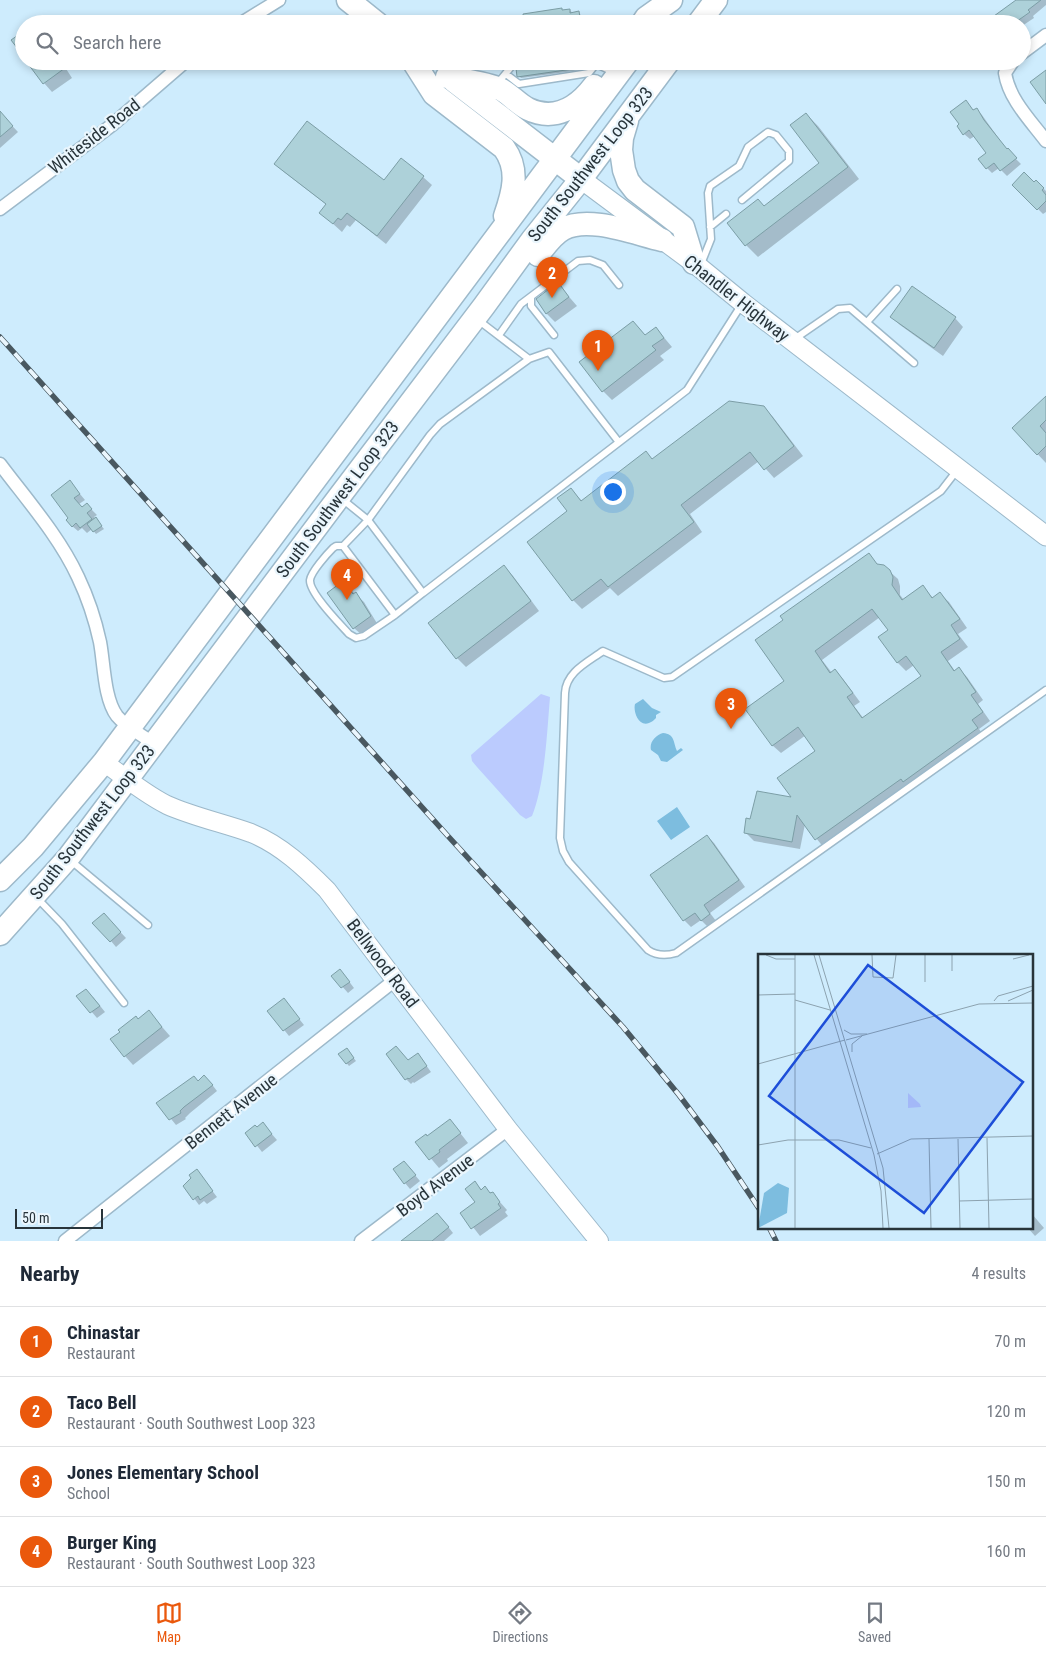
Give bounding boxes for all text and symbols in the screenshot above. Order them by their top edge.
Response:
search box [15,15,1031,70]
icon: search [33,29,61,57]
text: Search here [73,31,161,54]
street label: South Southwest Loop 323 [523,83,657,245]
street label: Whiteside Road [44,94,144,178]
street label: Chandler Highway [680,250,794,346]
pin: 2 [536,257,568,298]
pin: 1 [582,330,614,371]
street label: South Southwest Loop 323 [271,417,403,581]
your location [600,479,626,505]
pin: 4 [331,559,363,600]
pin: 3 [715,688,747,729]
street label: South Southwest Loop 323 [25,741,159,903]
street label: Bellwood Road [343,915,423,1011]
inset map [758,954,1034,1228]
street label: Bennett Avenue [181,1069,281,1153]
street label: Boyd Avenue [392,1149,478,1221]
scale bar [15,1206,102,1229]
text: 50 m [22,1210,50,1226]
text: Nearby [20,1262,79,1286]
text: 4 results [971,1264,1026,1283]
text: Chinastar [67,1321,140,1344]
text: 1 [32,1332,40,1351]
text: 70 m [994,1332,1026,1351]
text: Restaurant [67,1344,135,1363]
text: Taco Bell [67,1391,137,1414]
text: 2 [32,1402,40,1421]
text: 120 m [987,1402,1026,1421]
text: Restaurant · South Southwest Loop 323 [67,1414,316,1433]
text: Jones Elementary School [67,1461,259,1484]
text: 3 [32,1472,40,1491]
text: 150 m [987,1472,1026,1491]
text: School [67,1484,110,1503]
text: Burger King [67,1531,157,1554]
text: 4 [32,1542,40,1561]
text: 160 m [987,1542,1026,1561]
text: Restaurant · South Southwest Loop 323 [67,1554,316,1573]
tab: Map [155,1599,183,1645]
tab: Directions [492,1599,548,1645]
tab: Saved [858,1599,891,1645]

